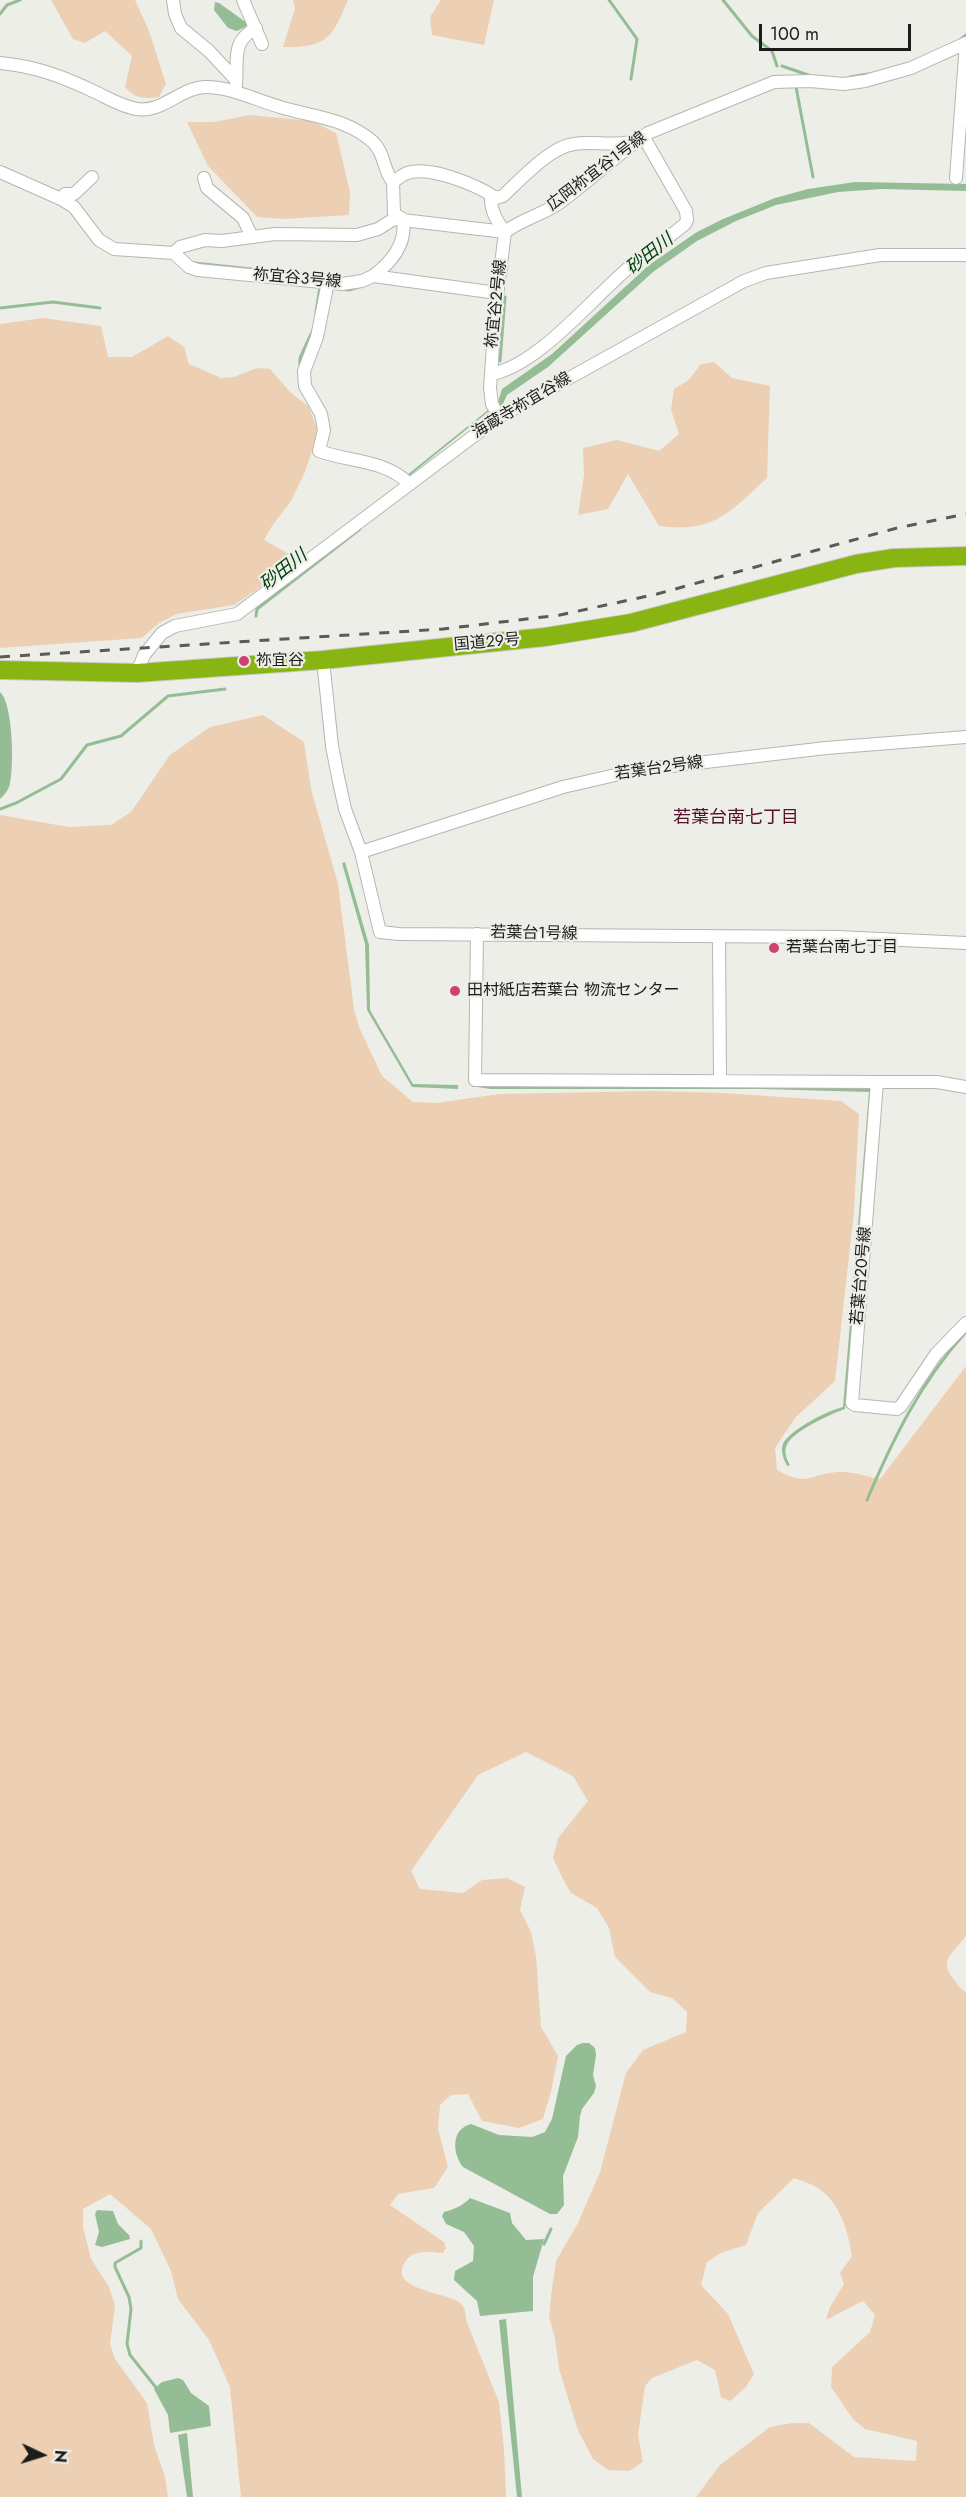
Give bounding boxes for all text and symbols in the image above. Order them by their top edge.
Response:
scale bar [762,12,914,50]
text: 100 m [770,21,819,47]
street label: 広岡祢宜谷1号線 [544,128,650,216]
water label: 砂田川 [622,230,678,280]
street label: 祢宜谷2号線 [483,259,511,349]
street label: 祢宜谷3号線 [252,266,342,292]
street label: 海蔵寺祢宜谷線 [469,369,575,443]
water label: 砂田川 [256,546,312,596]
street label: 国道29号 [453,631,521,655]
place label: 祢宜谷 [256,651,304,671]
marker: 祢宜谷 [237,654,251,668]
street label: 若葉台2号線 [614,753,704,785]
district label: 若葉台南七丁目 [673,808,799,830]
street label: 若葉台1号線 [490,924,578,944]
place label: 若葉台南七丁目 [786,938,898,958]
marker: 若葉台南七丁目 [767,941,781,955]
place label: 田村紙店若葉台 物流センター [467,981,680,1001]
marker: 田村紙店若葉台 物流センター [448,984,462,998]
street label: 若葉台20号線 [848,1226,876,1326]
north arrow [12,2425,72,2485]
text: N [49,2449,72,2463]

